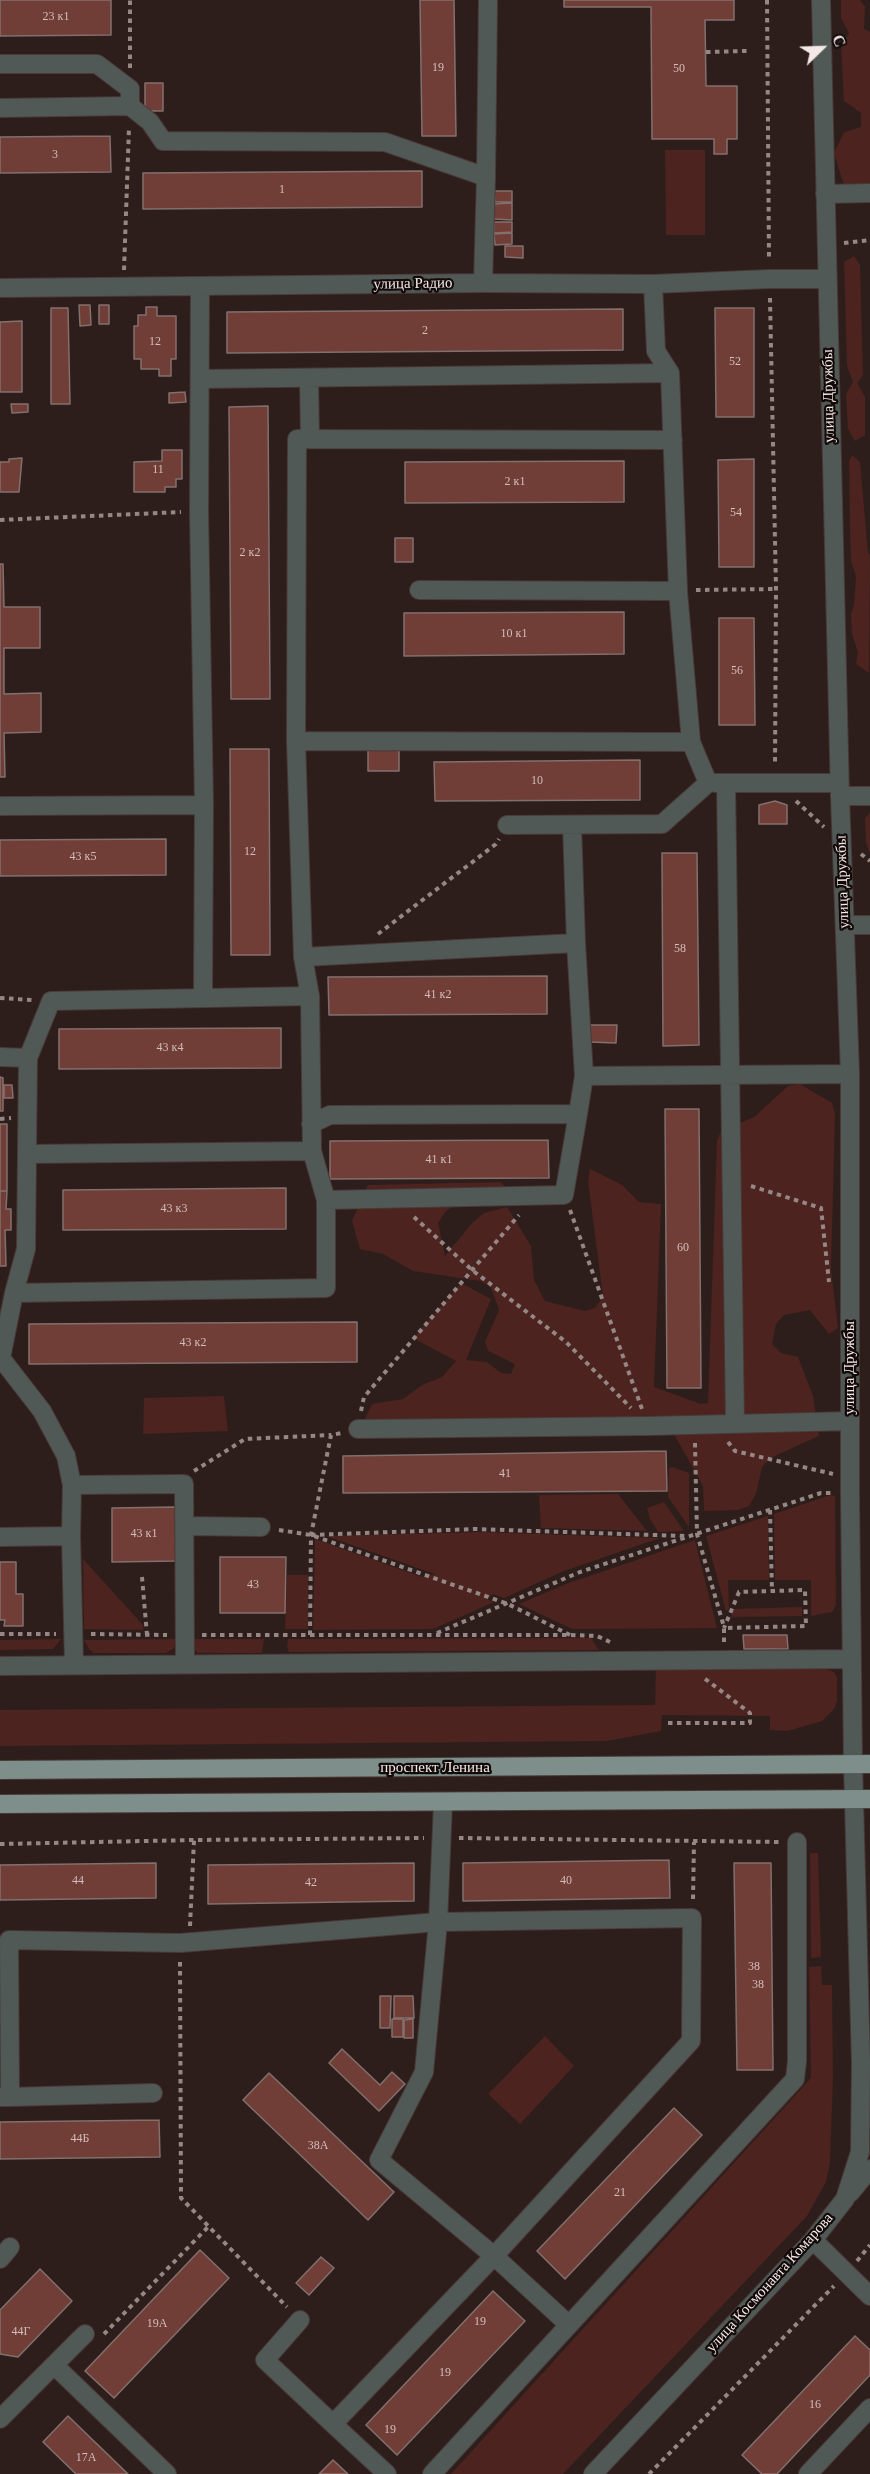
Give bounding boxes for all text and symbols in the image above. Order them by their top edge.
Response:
house number: 23 к1 [43,10,69,24]
north arrow [792,18,852,78]
text: С [829,32,849,49]
house number: 19 [432,61,444,75]
house number: 50 [673,62,685,76]
house number: 3 [52,148,58,162]
house number: 1 [279,183,285,197]
street label: улица Радио [373,274,453,294]
house number: 2 [422,324,428,338]
house number: 12 [149,335,161,349]
street label: улица Дружбы [819,349,839,443]
house number: 52 [729,355,741,369]
house number: 11 [152,463,164,477]
house number: 2 к1 [505,475,525,489]
house number: 54 [730,506,742,520]
house number: 2 к2 [240,546,260,560]
house number: 10 к1 [501,627,527,641]
house number: 56 [731,664,743,678]
house number: 10 [531,774,543,788]
street label: улица Дружбы [832,835,854,929]
house number: 12 [244,845,256,859]
house number: 43 к5 [70,850,96,864]
house number: 58 [674,942,686,956]
house number: 41 к2 [425,988,451,1002]
house number: 43 к4 [157,1041,183,1055]
house number: 41 к1 [426,1153,452,1167]
house number: 43 к3 [161,1202,187,1216]
house number: 60 [677,1241,689,1255]
street label: улица Дружбы [841,1321,859,1415]
house number: 43 к2 [180,1336,206,1350]
house number: 41 [499,1467,511,1481]
house number: 43 к1 [131,1527,157,1541]
house number: 43 [247,1578,259,1592]
street label: проспект Ленина [380,1759,490,1777]
house number: 44 [72,1874,84,1888]
house number: 40 [560,1874,572,1888]
house number: 42 [305,1876,317,1890]
house number: 38 [748,1960,760,1974]
house number: 38 [752,1978,764,1992]
house number: 44Б [71,2132,89,2146]
house number: 38А [308,2139,328,2153]
house number: 21 [614,2186,626,2200]
street label: улица Космонавта Комарова [703,2210,837,2356]
house number: 19 [474,2315,486,2329]
house number: 19А [147,2317,167,2331]
house number: 44Г [12,2325,30,2339]
house number: 19 [439,2366,451,2380]
house number: 16 [809,2398,821,2412]
house number: 19 [384,2423,396,2437]
house number: 17А [76,2451,96,2465]

